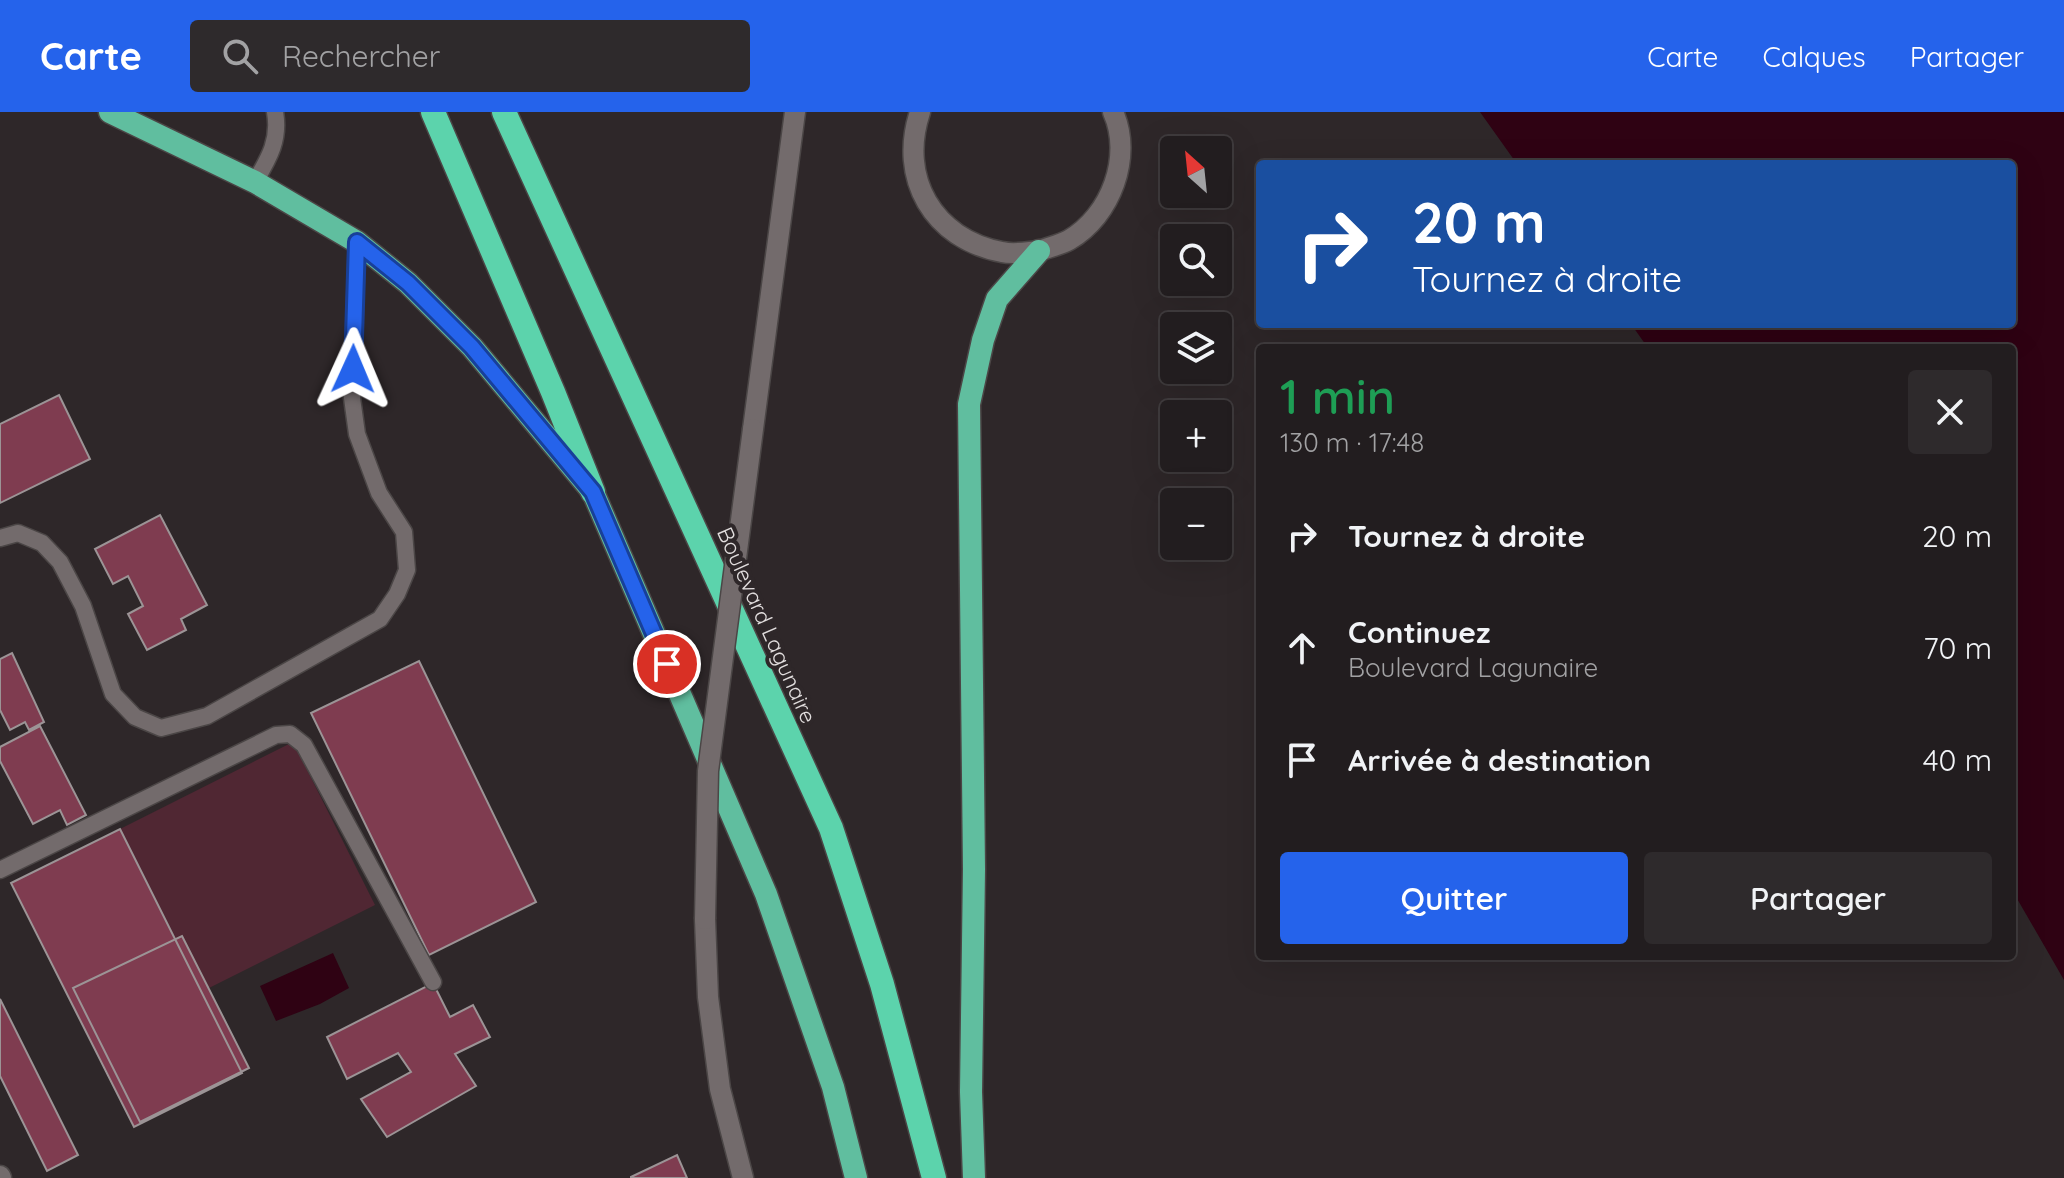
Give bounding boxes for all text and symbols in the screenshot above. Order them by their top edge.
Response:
search box [190,20,750,92]
text: Carte [40,32,142,80]
icon: search [218,34,262,78]
text: Rechercher [282,37,440,75]
text: Carte [1647,39,1718,74]
text: Calques [1762,39,1866,74]
text: Partager [1910,39,2024,74]
north arrow [1160,136,1232,208]
map controls [1160,136,1232,560]
text: 20 m [1412,187,1546,257]
icon: right [1280,192,1384,296]
button: search [1160,224,1232,296]
text: Tournez à droite [1412,256,1682,301]
button: layers [1160,312,1232,384]
position arrow [311,327,395,411]
text: 1 min [1280,366,1395,426]
button: close [1908,370,1992,454]
button: + [1160,400,1232,472]
text: 130 m · 17:48 [1280,426,1424,459]
button: − [1160,488,1232,560]
icon: right [1280,514,1324,558]
text: Tournez à droite [1348,517,1585,555]
text: 20 m [1922,517,1992,555]
street label: Boulevard Lagunaire [711,523,823,727]
text: Continuez [1348,613,1490,651]
icon: ahead [1280,626,1324,670]
text: 70 m [1923,629,1992,667]
pin [633,630,701,698]
icon: arrive [645,642,689,686]
text: Boulevard Lagunaire [1348,651,1598,684]
icon: arrive [1280,738,1324,782]
text: Arrivée à destination [1348,741,1651,779]
text: 40 m [1923,741,1992,779]
button: Quitter [1280,852,1628,944]
button: Partager [1644,852,1992,944]

